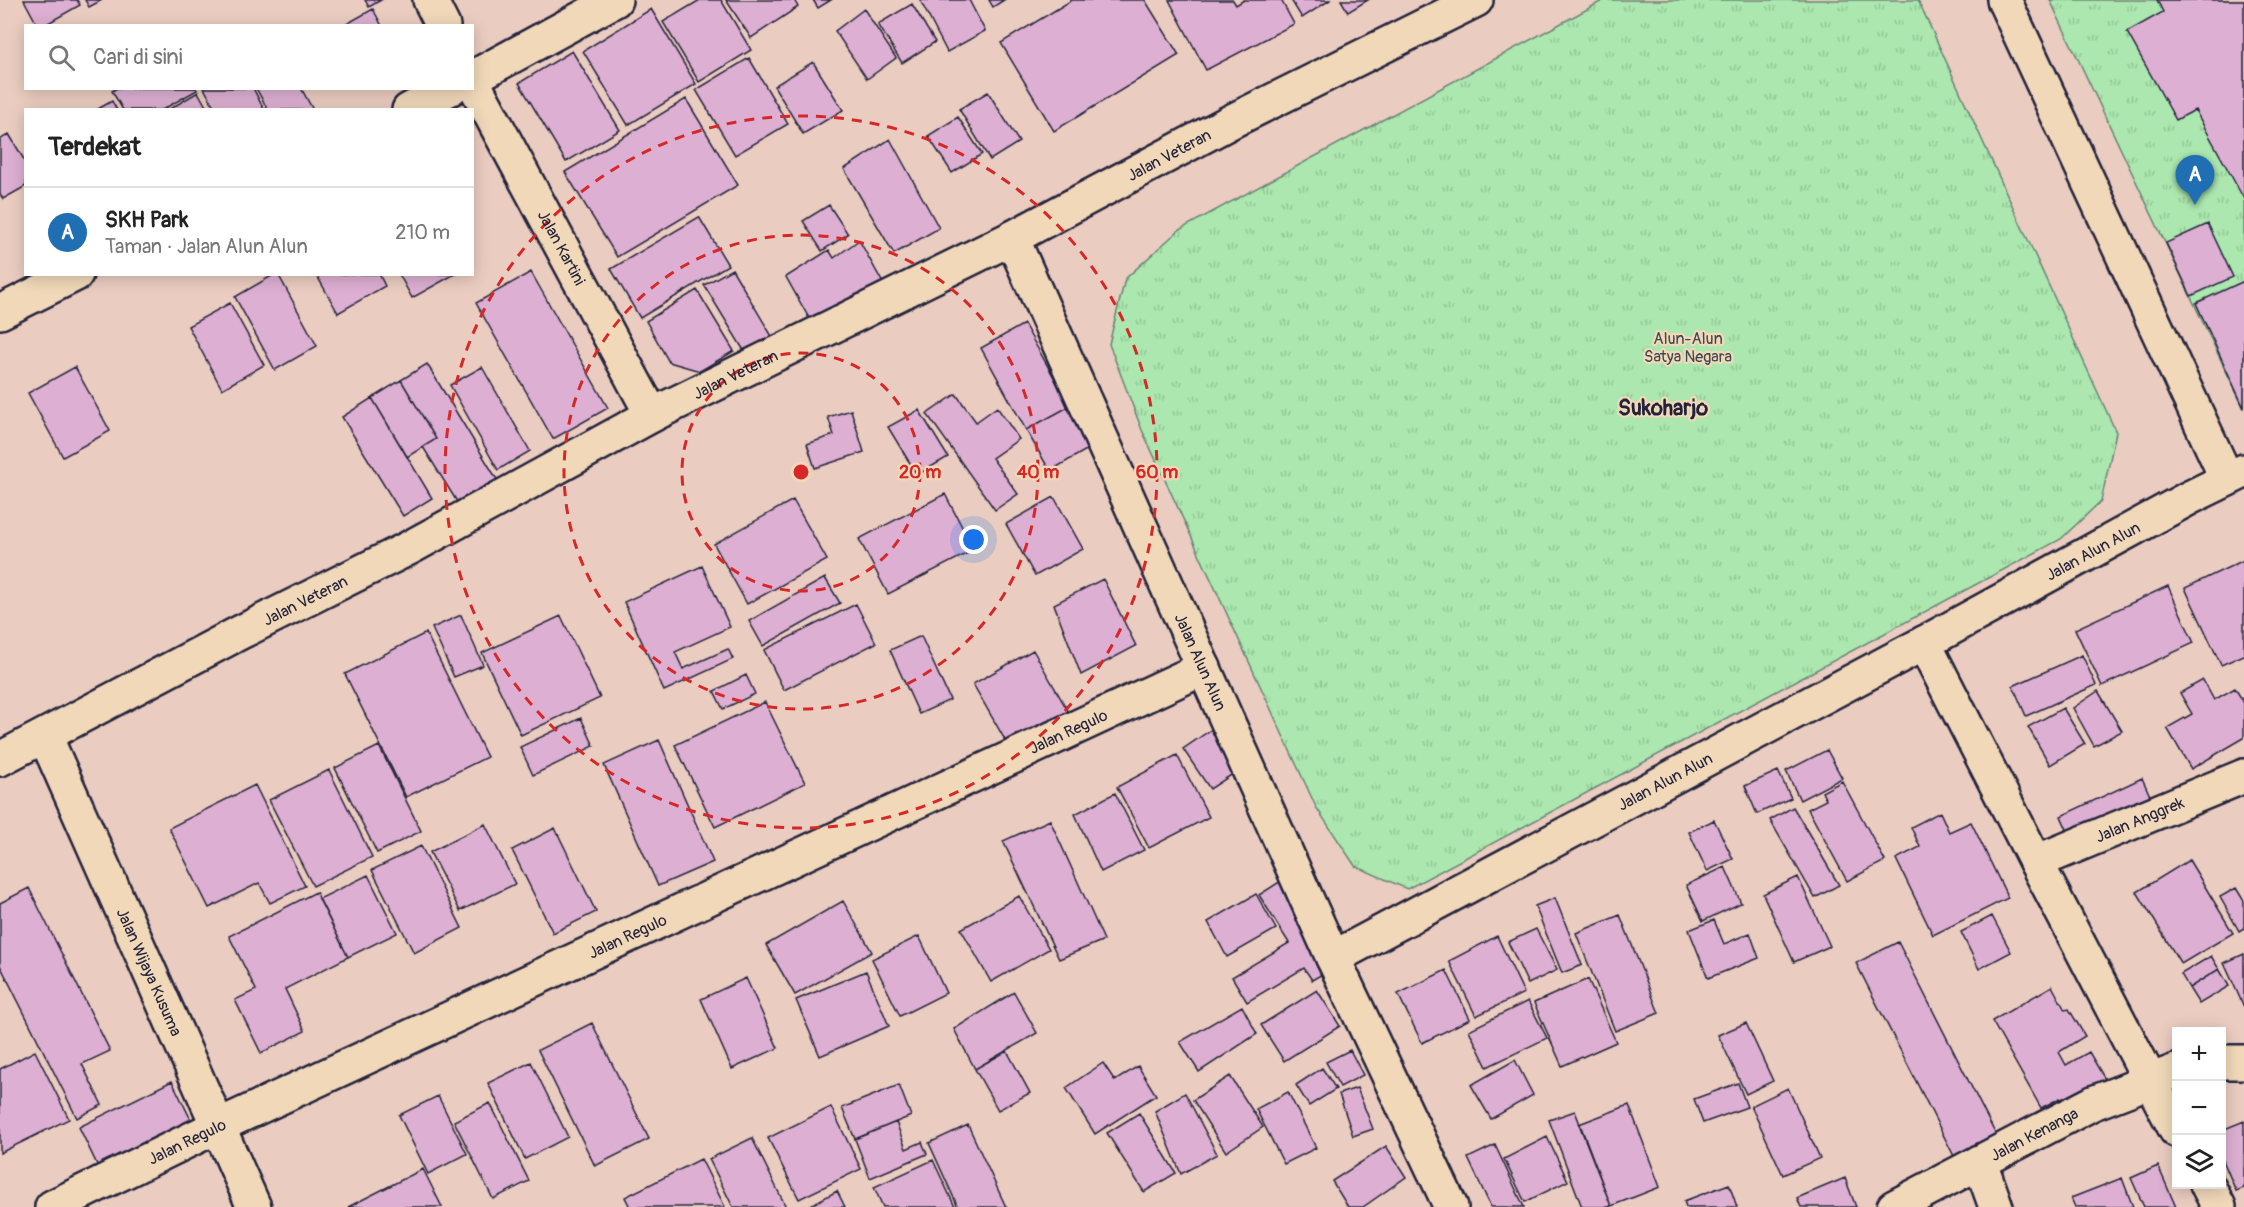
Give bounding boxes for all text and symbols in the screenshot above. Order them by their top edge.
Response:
search box [24,24,474,90]
icon: search [45,41,78,74]
text: Cari di sini [93,43,183,71]
street label: Jalan Veteran [1124,125,1215,186]
text: Terdekat [48,131,141,163]
pin: A [2176,156,2214,205]
text: SKH Park [105,206,188,234]
street label: Jalan Kartini [533,207,589,289]
text: A [61,220,74,245]
text: 210 m [395,220,450,245]
text: Taman · Jalan Alun Alun [105,234,308,259]
park label: Alun-Alun Satya Negara [1644,329,1732,367]
street label: Jalan Veteran [690,346,781,404]
district label: Sukoharjo [1618,394,1708,422]
text: 20 m [899,461,941,484]
text: 40 m [1017,461,1059,484]
text: 60 m [1136,461,1178,484]
centre of rings [791,462,811,482]
street label: Jalan Alun Alun [2042,518,2144,585]
your location [959,525,988,554]
street label: Jalan Veteran [260,571,351,630]
street label: Jalan Alun Alun [1170,610,1230,714]
street label: Jalan Regulo [1026,705,1111,759]
street label: Jalan Alun Alun [1614,749,1716,815]
street label: Jalan Anggrek [2093,793,2187,847]
street label: Jalan Wijaya Kusuma [112,905,186,1039]
street label: Jalan Regulo [585,910,670,964]
map controls [2172,1027,2226,1189]
button: + [2172,1027,2226,1081]
button: − [2172,1081,2226,1135]
street label: Jalan Kenanga [1987,1104,2082,1166]
street label: Jalan Regulo [145,1115,230,1170]
button: layers [2172,1135,2226,1189]

